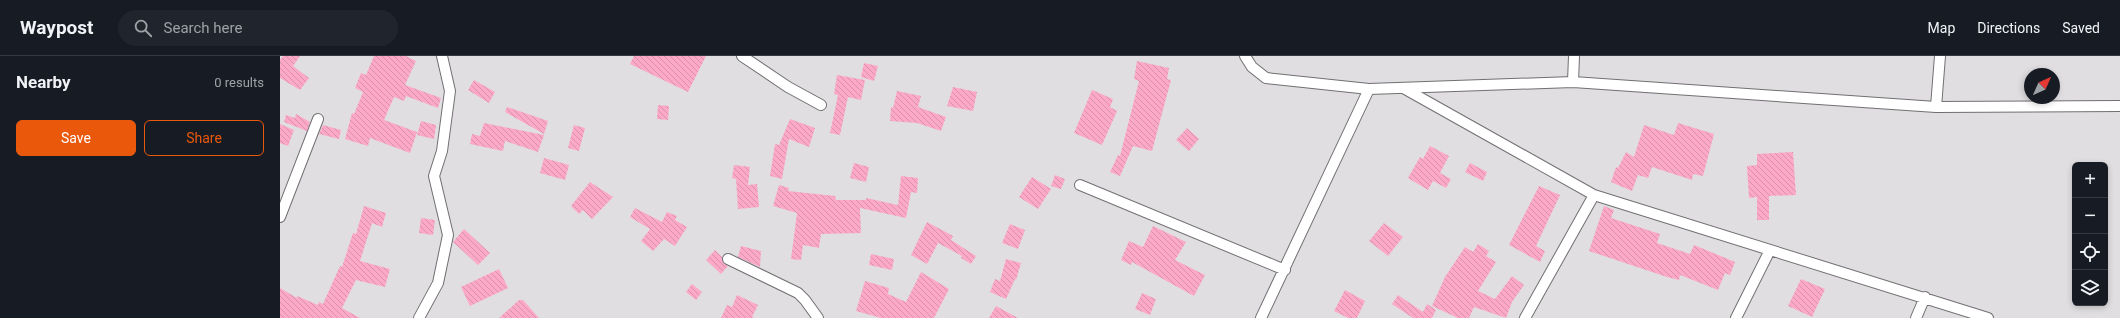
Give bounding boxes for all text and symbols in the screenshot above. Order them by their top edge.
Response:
search box [118,10,398,46]
text: Waypost [20,16,94,39]
icon: search [132,17,154,39]
text: Search here [164,19,242,37]
text: Map [1928,20,1955,36]
text: Directions [1977,20,2040,36]
text: Saved [2062,20,2100,36]
north arrow [2024,68,2060,104]
text: Nearby [16,72,71,92]
text: 0 results [214,75,264,90]
button: Save [16,120,136,156]
button: Share [144,120,264,156]
map controls [2072,162,2108,306]
button: + [2072,162,2108,198]
button: − [2072,198,2108,234]
button: locate [2072,234,2108,270]
button: layers [2072,270,2108,306]

